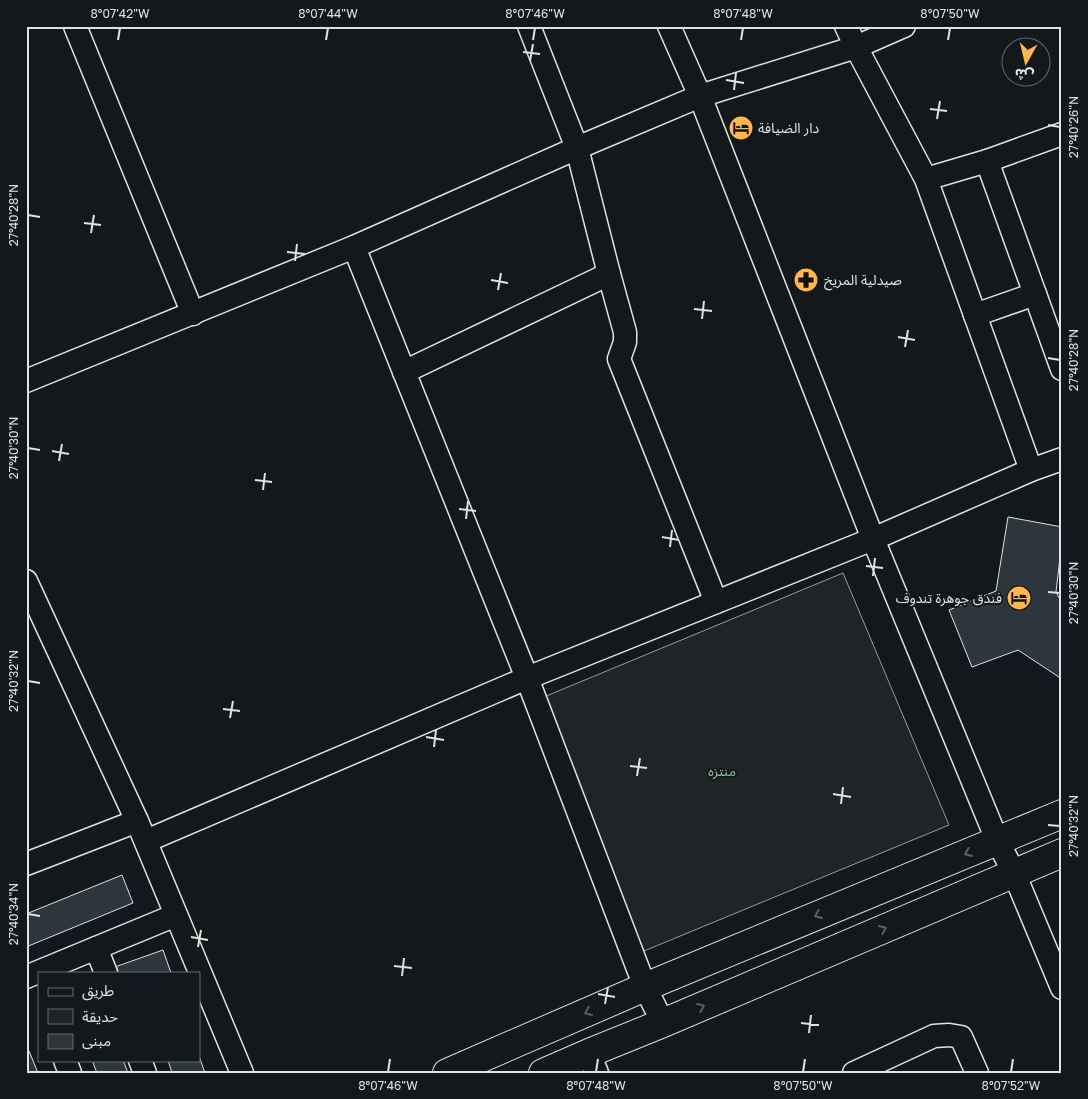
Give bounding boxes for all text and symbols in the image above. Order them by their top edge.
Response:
text: 8°07'42"W [90,6,150,21]
text: 8°07'44"W [298,6,358,21]
text: 8°07'46"W [505,6,565,21]
text: 8°07'48"W [713,6,773,21]
text: 8°07'50"W [920,6,980,21]
north arrow [1000,38,1050,88]
text: ش [1013,66,1035,85]
text: 27°40'26"N [1066,96,1081,158]
hotel icon: دار الضيافة [728,115,754,141]
place label: دار الضيافة [758,119,820,137]
text: 27°40'28"N [6,184,21,246]
pharmacy icon: صيدلية المريخ [793,267,819,293]
place label: صيدلية المريخ [824,271,902,291]
text: 27°40'28"N [1066,329,1081,391]
text: 27°40'30"N [6,417,21,479]
text: 27°40'30"N [1066,562,1081,624]
hotel icon: فندق جوهرة تندوف [1006,585,1032,611]
place label: فندق جوهرة تندوف [896,589,1002,607]
text: 27°40'32"N [6,650,21,712]
park label: منتزه [708,762,736,780]
text: 27°40'32"N [1066,795,1081,857]
one-way arrow [964,846,973,857]
text: 27°40'34"N [6,883,21,945]
one-way arrow [814,909,823,919]
one-way arrow [878,925,887,936]
legend [38,972,200,1062]
text: طريق [82,981,114,1001]
one-way arrow [696,1002,705,1013]
text: حديقة [82,1007,118,1025]
one-way arrow [584,1007,592,1017]
text: مبنى [82,1031,111,1050]
text: 8°07'46"W [358,1078,418,1093]
text: 8°07'48"W [566,1078,626,1093]
text: 8°07'50"W [773,1078,833,1093]
text: 8°07'52"W [982,1078,1041,1093]

